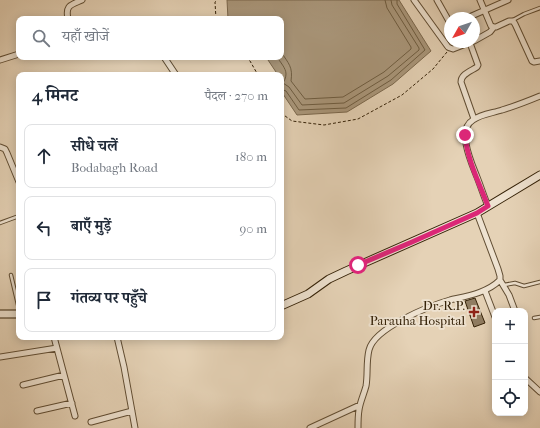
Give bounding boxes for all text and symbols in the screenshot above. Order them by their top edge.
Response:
north arrow [444,12,480,48]
search box [16,16,284,60]
icon: search [30,27,52,49]
text: यहाँ खोजें [62,27,109,45]
text: 4 मिनट [32,85,78,105]
text: पैदल · 270 m [205,88,268,103]
route end [456,126,474,144]
text: सीधे चलें [71,137,118,155]
icon: ahead [33,145,55,167]
text: 180 m [235,149,267,164]
text: Bodabagh Road [71,160,158,175]
icon: left [33,217,55,239]
text: बाएँ मुड़ें [71,217,111,235]
text: 90 m [239,221,267,236]
route start [349,256,367,274]
icon: arrive [33,289,55,311]
text: गंतव्य पर पहुँचे [71,289,147,307]
place label: Dr. R.P. Parauha Hospital [370,298,465,328]
marker: Dr. R.P. Parauha Hospital [468,306,480,318]
map controls [492,308,528,416]
button: + [492,308,528,344]
button: − [492,344,528,380]
button: locate [492,380,528,416]

